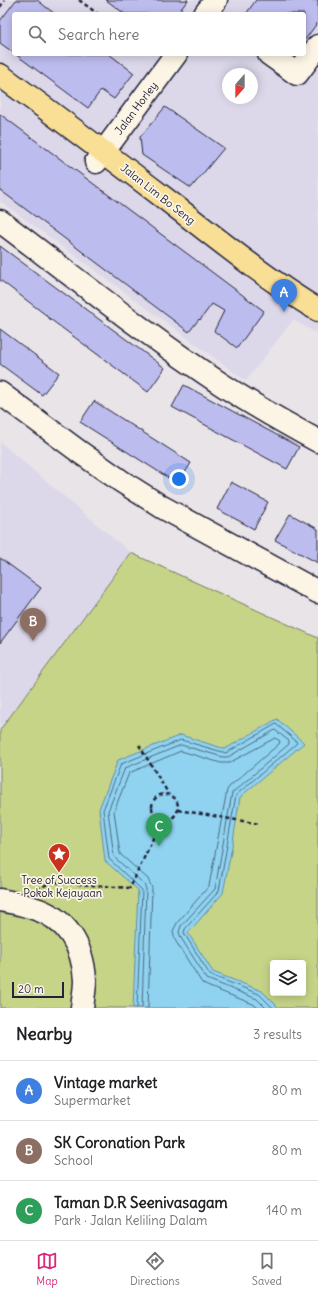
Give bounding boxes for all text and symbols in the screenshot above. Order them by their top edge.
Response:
search box [12,12,306,56]
icon: search [26,23,48,45]
text: Search here [58,25,139,44]
north arrow [222,68,258,104]
street label: Jalan Horley [112,79,160,137]
street label: Jalan Lim Bo Seng [118,161,198,227]
pin: A [271,279,297,312]
your location [169,469,189,489]
pin: B [20,608,46,641]
pin: C [146,813,172,846]
place icon: Tree of Success - Pokok Kejayaan [46,841,72,874]
place label: Tree of Success - Pokok Kejayaan [16,873,102,900]
map controls [270,960,306,996]
button: layers [270,960,306,996]
scale bar [12,980,64,999]
text: 20 m [18,982,44,996]
text: Nearby [16,1023,72,1045]
text: 3 results [253,1026,302,1043]
text: Vintage market [54,1073,157,1092]
text: A [25,1082,33,1099]
text: 80 m [271,1082,302,1099]
text: Supermarket [54,1092,131,1109]
text: SK Coronation Park [54,1133,185,1152]
text: B [25,1142,33,1159]
text: 80 m [271,1142,302,1159]
text: School [54,1152,93,1169]
text: Taman D.R Seenivasagam [54,1193,228,1212]
text: C [25,1202,33,1219]
text: 140 m [266,1202,302,1219]
text: Park · Jalan Keliling Dalam [54,1212,208,1229]
tab: Map [36,1250,58,1288]
tab: Directions [130,1250,180,1288]
tab: Saved [252,1250,282,1288]

